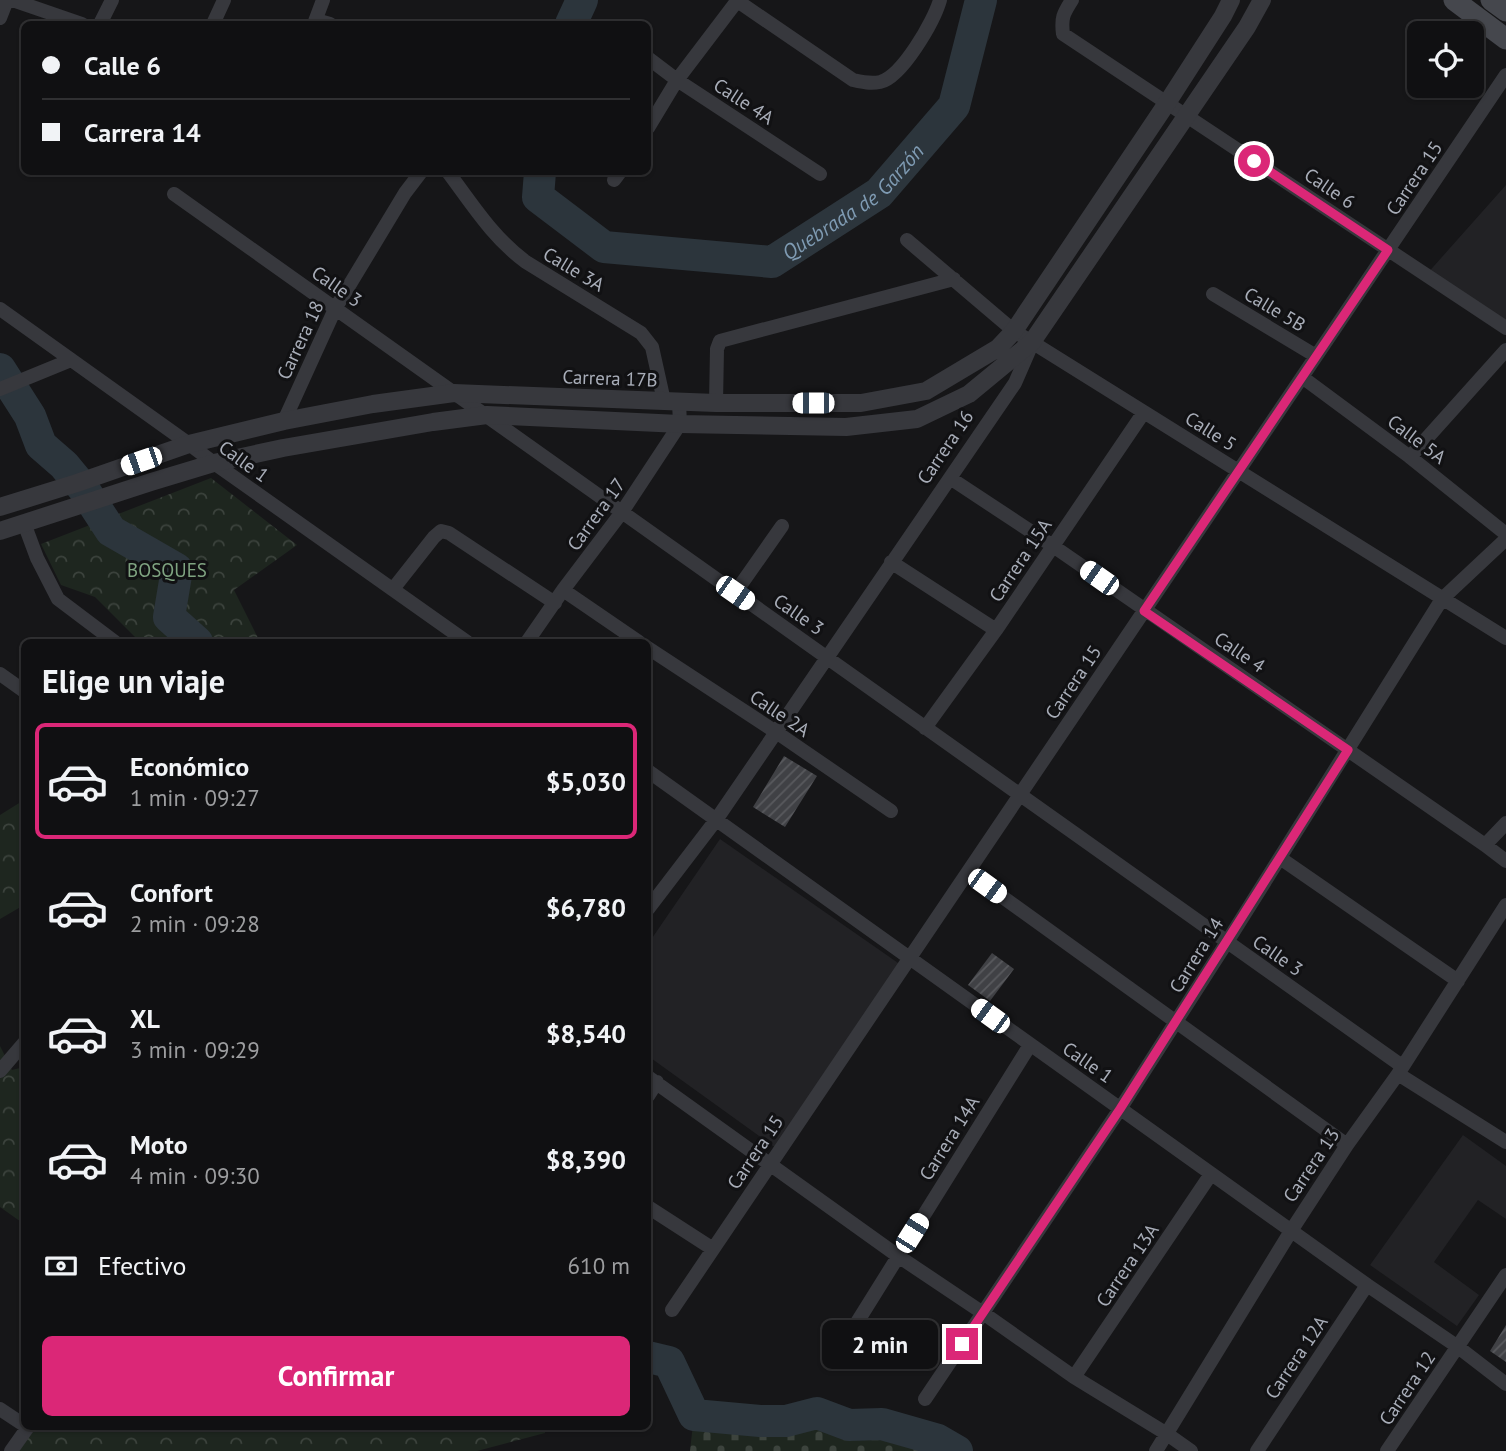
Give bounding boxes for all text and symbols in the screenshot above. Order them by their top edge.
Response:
map controls [1407,21,1484,98]
button: locate [1407,21,1484,98]
text: Calle 6 [84,49,161,82]
street label: Calle 4A [709,73,779,129]
text: Carrera 14 [84,116,201,149]
street label: Carrera 15 [1381,136,1447,220]
water label: Quebrada de Garzón [777,138,929,266]
route start [1238,145,1270,177]
street label: Calle 6 [1300,162,1360,214]
street label: Calle 3A [539,241,609,297]
street label: Calle 3 [307,260,367,312]
street label: Calle 5B [1240,281,1310,337]
street label: Carrera 18 [271,297,329,383]
street label: Carrera 17B [562,364,658,392]
car [793,393,835,414]
street label: Carrera 16 [912,405,978,489]
street label: Calle 5 [1181,406,1241,456]
street label: Calle 5A [1383,409,1451,469]
street label: Calle 1 [214,435,274,487]
car [118,444,165,478]
street label: Carrera 17 [562,473,630,555]
street label: Carrera 15A [983,514,1057,606]
car [1076,557,1123,599]
park label: BOSQUES [127,558,207,582]
car [712,572,759,614]
street label: Calle 3 [769,588,829,640]
street label: Calle 4 [1210,626,1270,678]
street label: Carrera 15 [1040,640,1106,724]
text: Elige un viaje [42,660,225,702]
street label: Calle 2A [745,684,815,742]
icon: car [46,750,109,813]
text: Económico [130,750,249,783]
text: $5,030 [546,765,626,798]
text: 1 min · 09:27 [130,783,260,812]
car [964,865,1011,907]
icon: car [46,876,109,939]
text: Confort [130,876,213,909]
text: $6,780 [546,891,626,924]
text: 2 min · 09:28 [130,909,260,938]
street label: Carrera 14 [1164,913,1228,997]
street label: Calle 3 [1248,929,1308,981]
car [967,995,1014,1037]
icon: car [46,1002,109,1065]
text: XL [130,1002,160,1035]
text: $8,540 [546,1017,626,1050]
text: 3 min · 09:29 [130,1035,260,1064]
street label: Calle 1 [1058,1036,1118,1088]
street label: Carrera 14A [914,1091,984,1185]
street label: Carrera 15 [722,1110,788,1194]
street label: Carrera 13 [1278,1123,1344,1207]
icon: car [46,1128,109,1191]
text: Moto [130,1128,188,1161]
text: $8,390 [546,1143,626,1176]
text: 4 min · 09:30 [130,1161,260,1190]
car [892,1210,933,1256]
street label: Carrera 13A [1090,1219,1164,1311]
icon: cash [42,1247,80,1285]
text: Efectivo [98,1249,187,1282]
text: 610 m [568,1251,630,1280]
street label: Carrera 12A [1259,1311,1333,1403]
callout: 2 min [822,1320,937,1368]
route end [946,1328,978,1360]
text: 2 min [852,1330,908,1359]
button: Confirmar [42,1336,630,1416]
street label: Carrera 12 [1374,1346,1440,1430]

